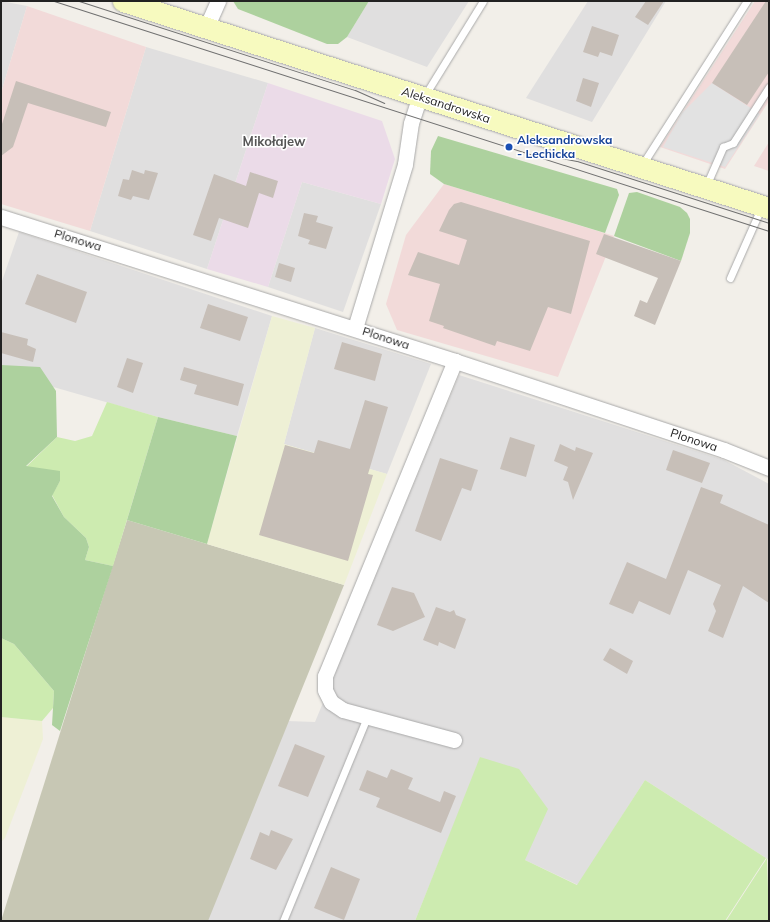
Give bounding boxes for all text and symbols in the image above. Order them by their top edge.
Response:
street label: Aleksandrowska [400,84,492,126]
district label: Mikołajew [243,133,305,149]
place label: Aleksandrowska - Lechicka [517,133,612,161]
marker: Aleksandrowska - Lechicka [504,142,514,152]
street label: Plonowa [53,226,103,254]
street label: Plonowa [361,324,411,352]
street label: Plonowa [669,426,719,454]

